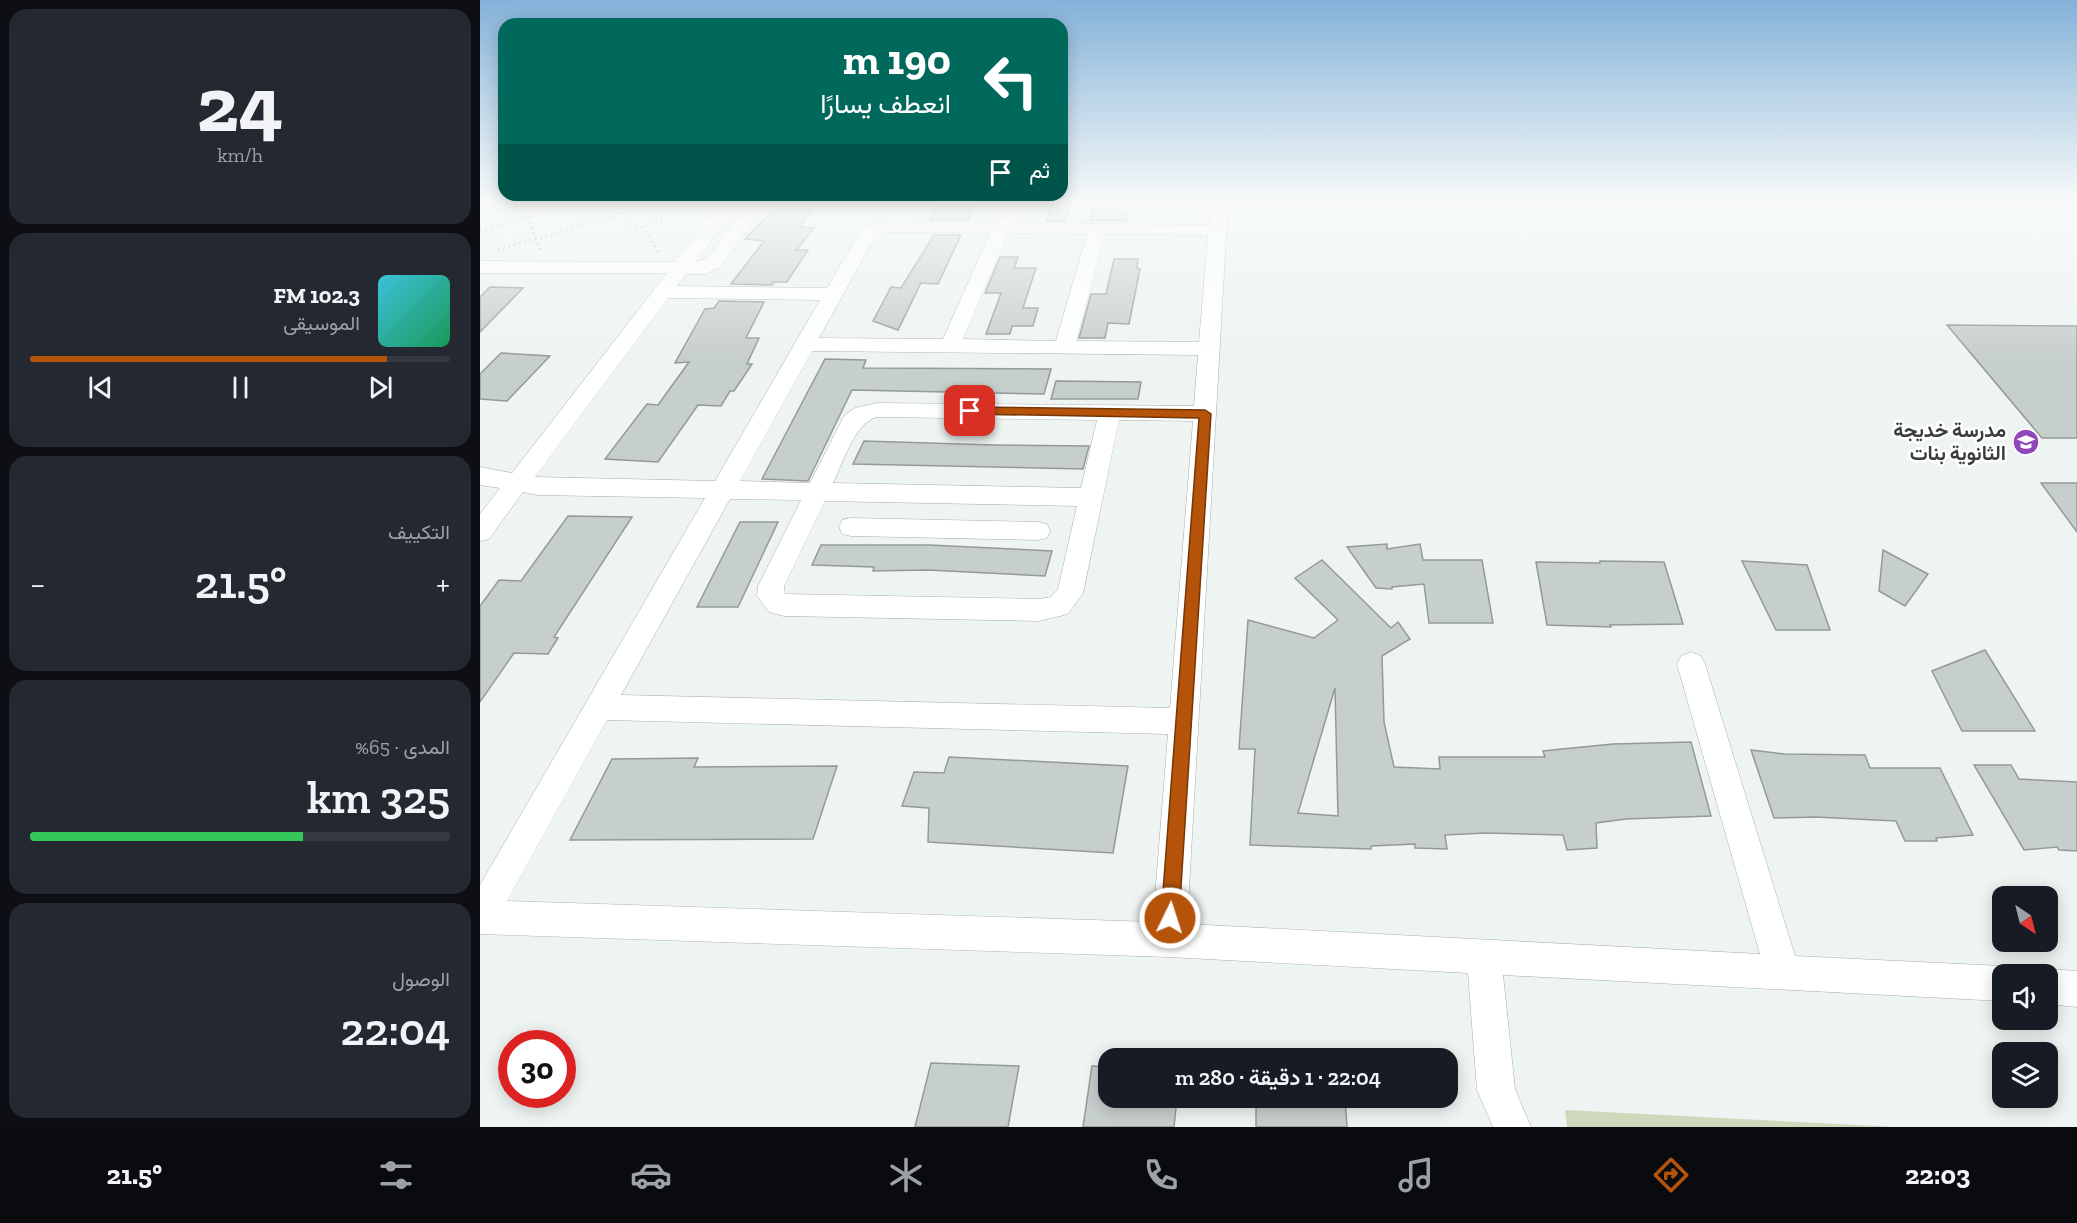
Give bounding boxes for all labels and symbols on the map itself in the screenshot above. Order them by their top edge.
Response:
pin [944,385,995,436]
place label: مدرسة خديجة الثانوية بنات [1893,418,2006,466]
school or university icon: مدرسة خديجة الثانوية بنات [2011,427,2041,457]
position arrow [1138,886,1202,950]
north arrow [1992,886,2058,952]
speed limit sign: 30 [498,1030,576,1108]

